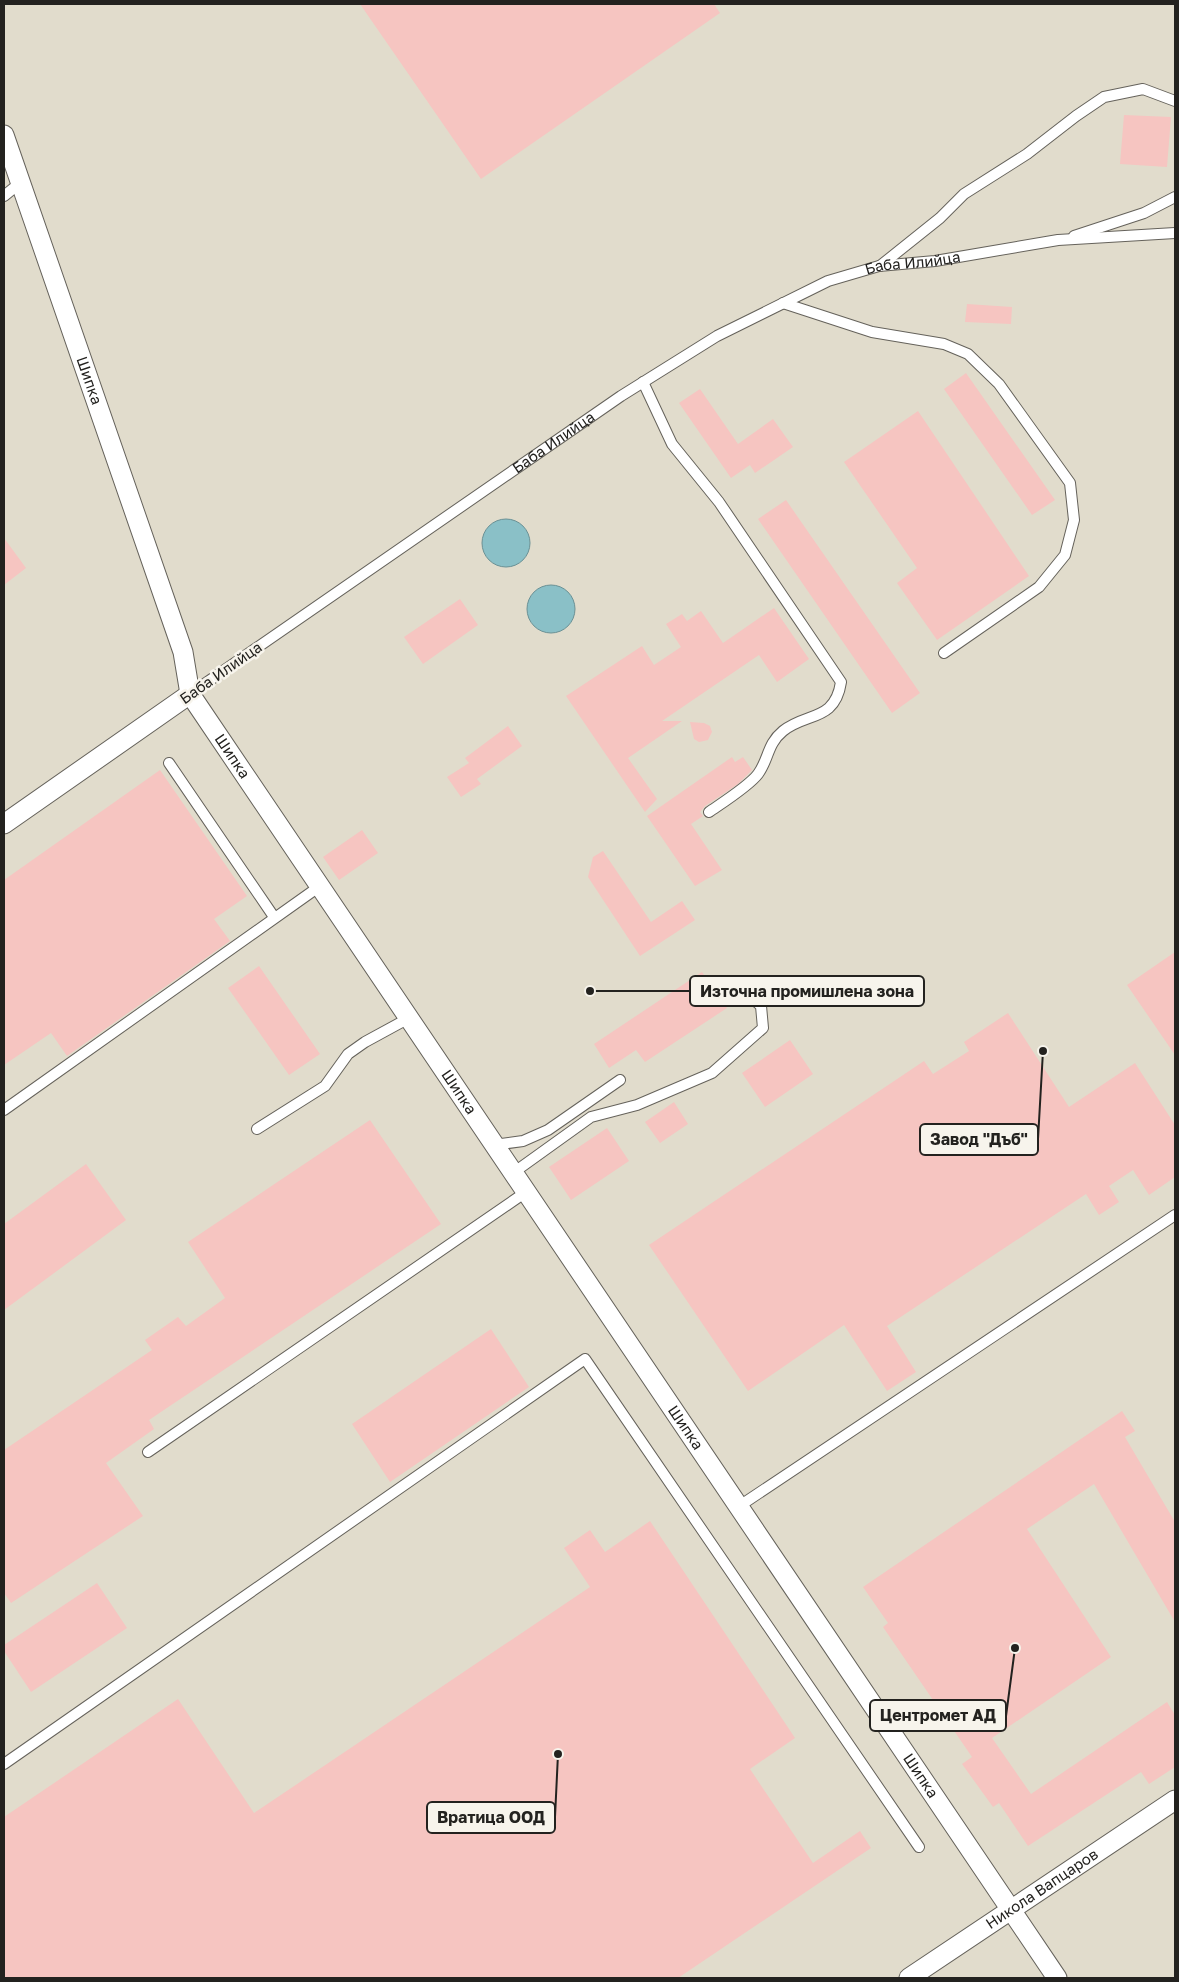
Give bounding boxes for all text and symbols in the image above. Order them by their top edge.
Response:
street label: Баба Илийца [862,247,962,278]
street label: Шипка [73,354,107,407]
street label: Баба Илийца [508,407,598,477]
street label: Баба Илийца [176,637,265,707]
street label: Шипка [212,730,254,781]
callout: Източна промишлена зона [690,976,924,1006]
text: Източна промишлена зона [700,981,914,1001]
street label: Шипка [438,1066,481,1117]
callout: Завод "Дъб" [920,1124,1038,1155]
text: Завод "Дъб" [930,1129,1028,1149]
street label: Шипка [665,1402,708,1453]
callout: Центромет АД [870,1700,1006,1731]
text: Центромет АД [880,1705,996,1725]
street label: Шипка [900,1750,943,1801]
callout: Вратица ООД [427,1802,555,1833]
text: Вратица ООД [437,1807,545,1827]
street label: Никола Вапцаров [982,1844,1101,1932]

